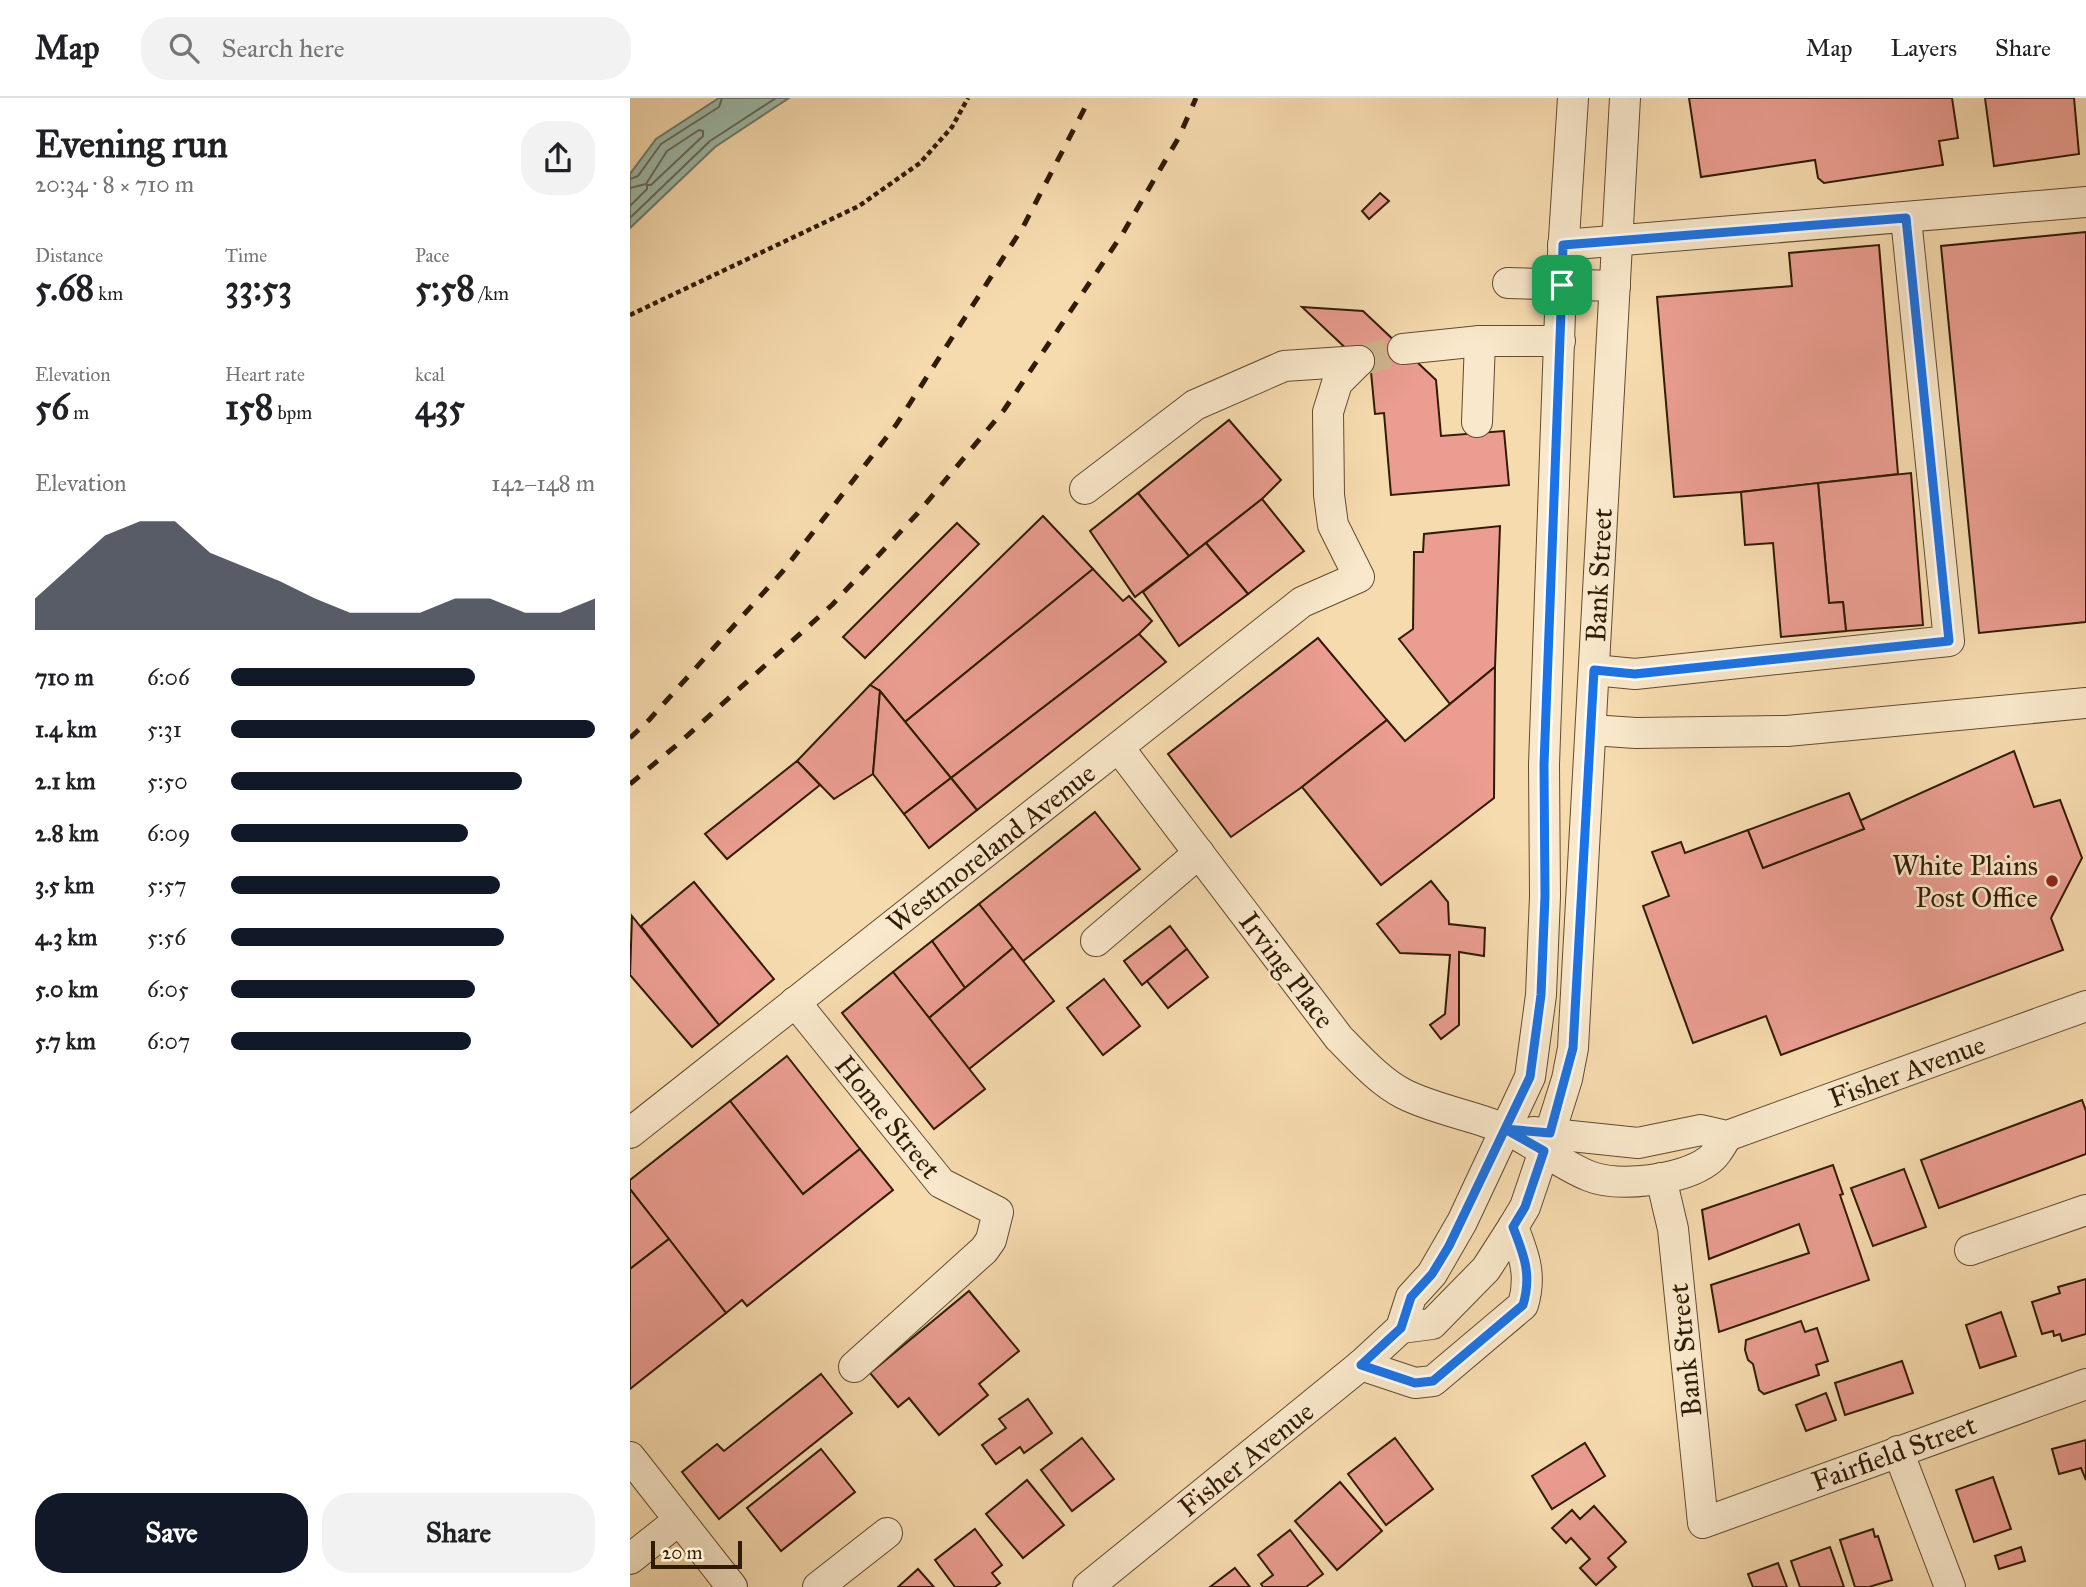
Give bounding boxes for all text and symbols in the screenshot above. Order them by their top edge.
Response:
search box [141,17,631,80]
text: Map [35,28,99,68]
icon: search [165,29,203,67]
text: Search here [221,32,345,64]
text: Map [1806,33,1853,63]
text: Layers [1891,33,1957,63]
text: Share [1995,33,2051,63]
text: Evening run [35,121,228,167]
button: share [521,121,595,195]
text: 20:34 · 8 × 710 m [35,170,194,198]
text: Distance [35,244,103,267]
text: Time [225,244,267,267]
text: Pace [415,244,449,267]
pin [1532,255,1592,315]
icon: arrive [1543,266,1581,304]
text: 5.68 [35,267,94,310]
text: 33:53 [225,267,292,310]
text: 5:58 [415,267,475,310]
text: km [94,282,123,305]
text: /km [475,282,509,305]
text: Elevation [35,363,110,386]
text: Heart rate [225,363,305,386]
text: kcal [415,363,445,386]
text: 56 [35,386,69,429]
text: 158 [225,386,273,429]
text: 435 [415,386,465,429]
text: m [69,401,89,424]
text: bpm [273,401,312,424]
text: Elevation [35,469,126,497]
text: 142–148 m [491,469,595,497]
street label: Bank Street [1578,507,1620,643]
text: 710 m [35,663,94,691]
text: 6:06 [147,663,190,691]
text: 1.4 km [35,715,97,743]
text: 5:31 [147,715,182,743]
street label: Westmoreland Avenue [880,756,1102,940]
text: 2.1 km [35,767,96,795]
text: 5:50 [147,767,188,795]
text: 2.8 km [35,819,99,847]
text: 6:09 [147,819,190,847]
place label: White Plains Post Office [1892,848,2038,915]
text: 3.5 km [35,871,94,899]
text: 5:57 [147,871,186,899]
marker: White Plains Post Office [2044,873,2060,889]
street label: Irving Place [1232,905,1342,1035]
text: 4.3 km [35,923,97,951]
text: 5:56 [147,923,186,951]
text: 5.0 km [35,975,98,1003]
text: 6:05 [147,975,189,1003]
text: 5.7 km [35,1027,96,1055]
text: 6:07 [147,1027,190,1055]
street label: Fisher Avenue [1824,1027,1990,1115]
street label: Home Street [828,1048,948,1186]
street label: Bank Street [1661,1281,1709,1419]
street label: Fisher Avenue [1171,1394,1321,1524]
street label: Fairfield Street [1807,1407,1981,1499]
button: Save [35,1493,308,1573]
button: Share [322,1493,595,1573]
scale bar [651,1538,742,1570]
text: 20 m [662,1541,703,1564]

